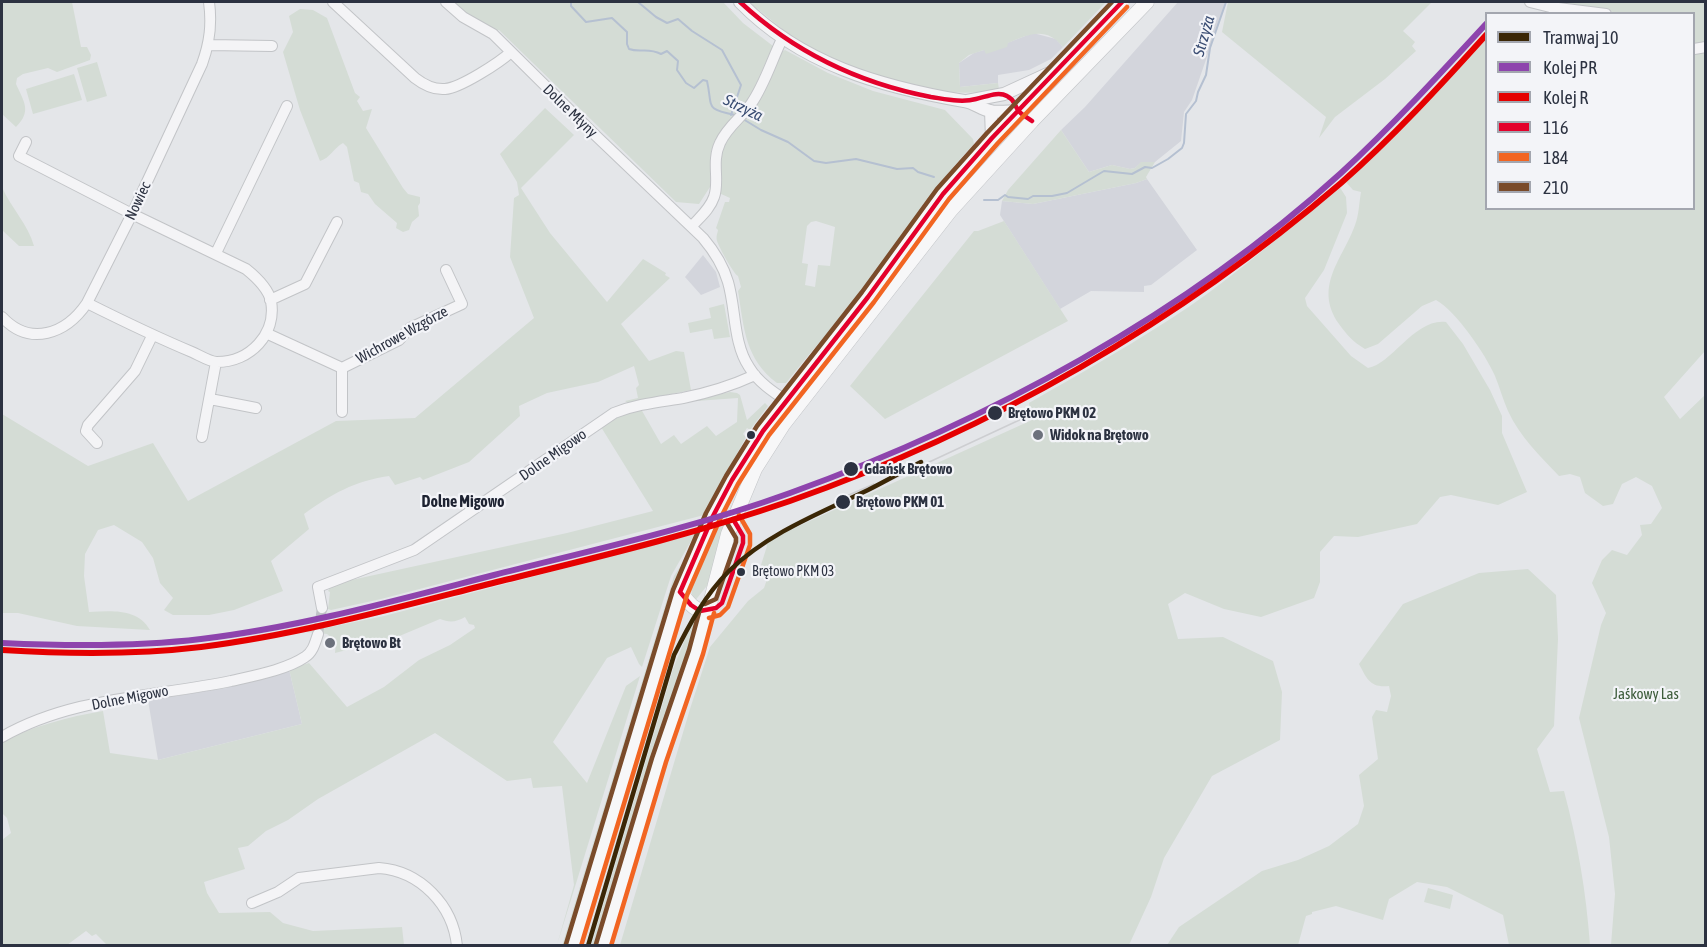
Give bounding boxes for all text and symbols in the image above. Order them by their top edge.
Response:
legend [1485,12,1695,210]
water label: Strzyża [1189,13,1219,59]
text: Tramwaj 10 [1543,27,1619,48]
text: Kolej PR [1543,57,1597,78]
street label: Dolne Młyny [539,81,601,141]
text: Kolej R [1543,87,1588,108]
water label: Strzyża [720,90,766,126]
text: 116 [1543,117,1568,138]
text: 184 [1543,147,1568,168]
text: 210 [1543,177,1568,198]
street label: Nowiec [121,179,155,223]
street label: Wichrowe Wzgórze [353,302,451,368]
marker: Brętowo PKM 02 [986,404,1004,422]
place label: Brętowo PKM 02 [1008,404,1096,422]
street label: Dolne Migowo [516,425,590,485]
place label: Widok na Brętowo [1050,426,1149,444]
marker: Widok na Brętowo [1031,428,1045,442]
unlabelled marker [745,429,757,441]
marker: Gdańsk Brętowo [842,460,860,478]
place label: Gdańsk Brętowo [864,460,953,478]
district label: Dolne Migowo [421,492,505,512]
marker: Brętowo PKM 01 [834,493,852,511]
place label: Brętowo PKM 01 [856,493,944,511]
place label: Brętowo PKM 03 [752,564,834,580]
marker: Brętowo PKM 03 [735,566,747,578]
place label: Brętowo Bt [342,634,401,652]
marker: Brętowo Bt [323,636,337,650]
street label: Dolne Migowo [90,682,170,714]
park label: Jaśkowy Las [1613,685,1679,703]

